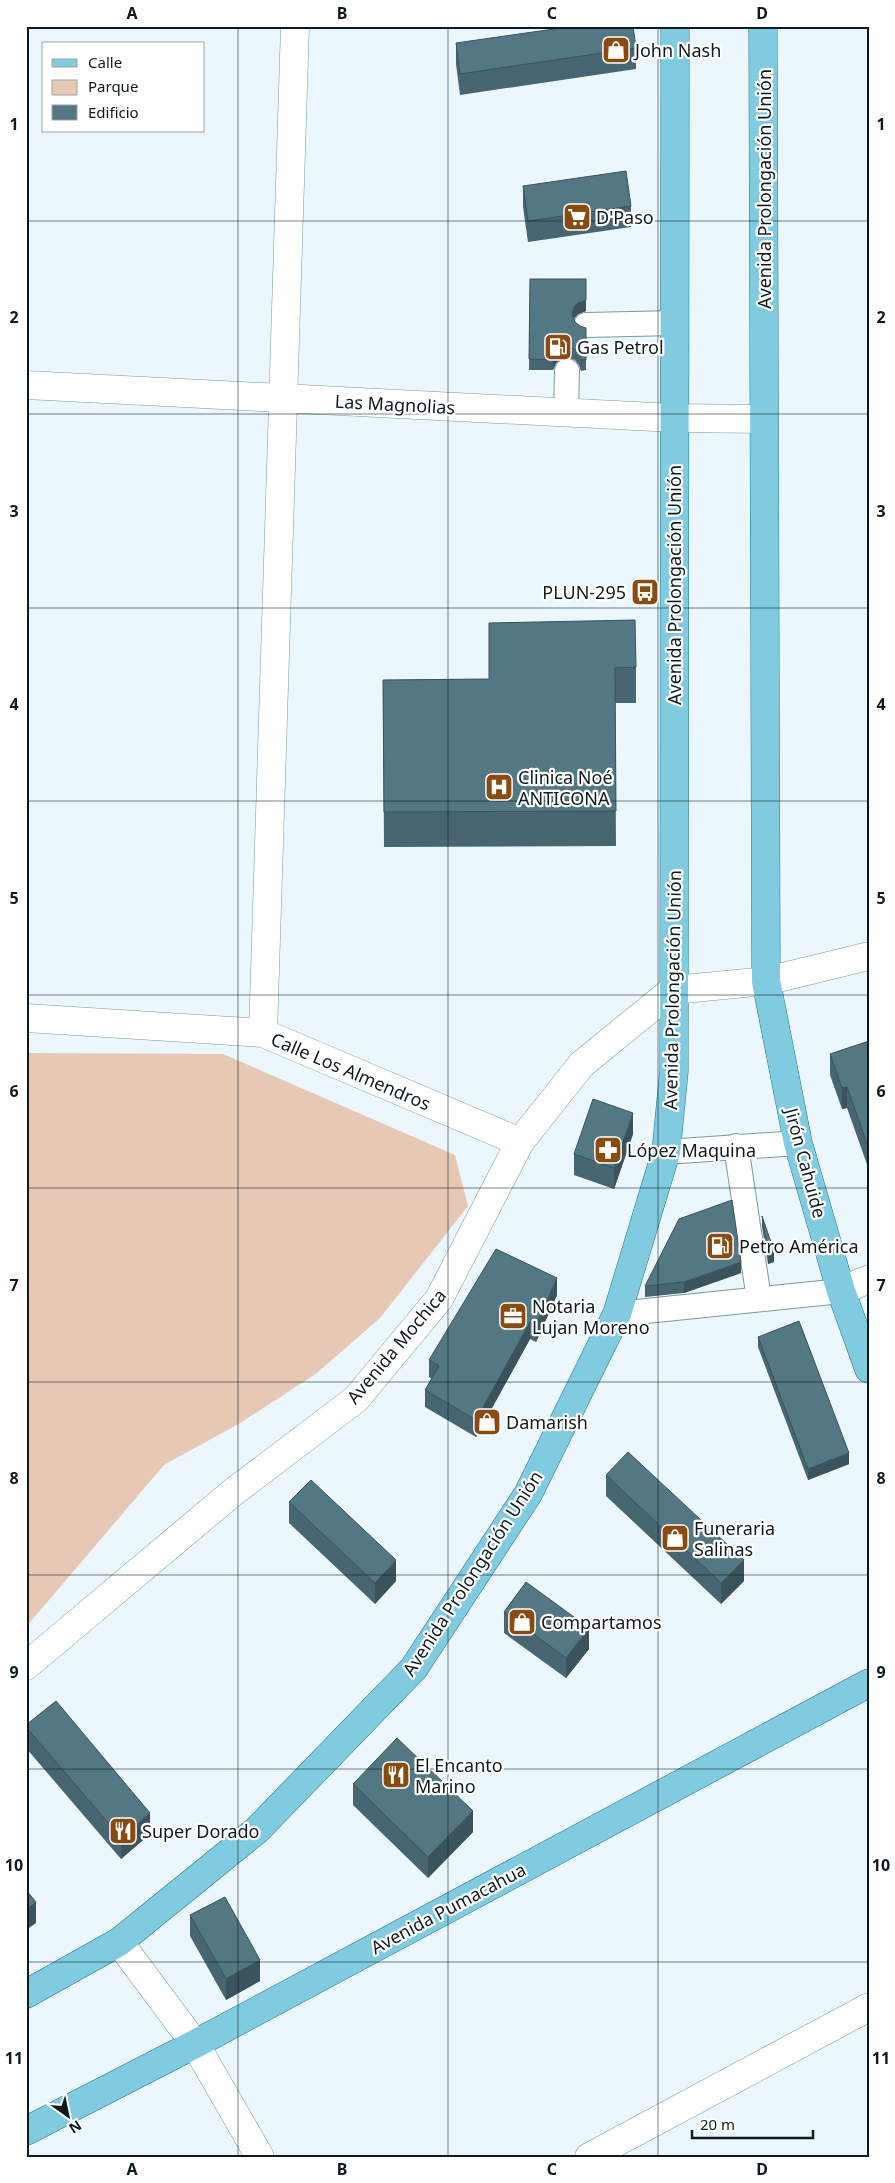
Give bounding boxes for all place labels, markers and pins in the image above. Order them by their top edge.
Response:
shop icon: John Nash [601,35,631,65]
place label: John Nash [633,38,721,62]
supermarket icon: D'Paso [562,202,592,232]
place label: D'Paso [596,205,654,229]
fuel station icon: Gas Petrol [543,332,573,362]
place label: Gas Petrol [577,335,664,359]
bus stop icon: PLUN-295 [630,577,660,607]
place label: PLUN-295 [542,580,626,604]
place label: Clinica Noé ANTICONA [518,765,613,810]
hospital icon: Clinica Noé ANTICONA [484,772,514,802]
pharmacy icon: López Maquina [593,1135,623,1165]
place label: López Maquina [627,1138,756,1162]
fuel station icon: Petro América [705,1231,735,1261]
place label: Petro América [739,1234,858,1258]
place label: Notaria Lujan Moreno [532,1294,650,1339]
office icon: Notaria Lujan Moreno [498,1301,528,1331]
shop icon: Damarish [472,1407,502,1437]
place label: Damarish [506,1410,588,1434]
place label: Funeraria Salinas [694,1516,775,1561]
shop icon: Funeraria Salinas [660,1523,690,1553]
shop icon: Compartamos [507,1607,537,1637]
place label: Compartamos [541,1610,662,1634]
place label: El Encanto Marino [415,1753,503,1798]
restaurant icon: El Encanto Marino [381,1760,411,1790]
restaurant icon: Super Dorado [108,1816,138,1846]
place label: Super Dorado [142,1819,260,1843]

